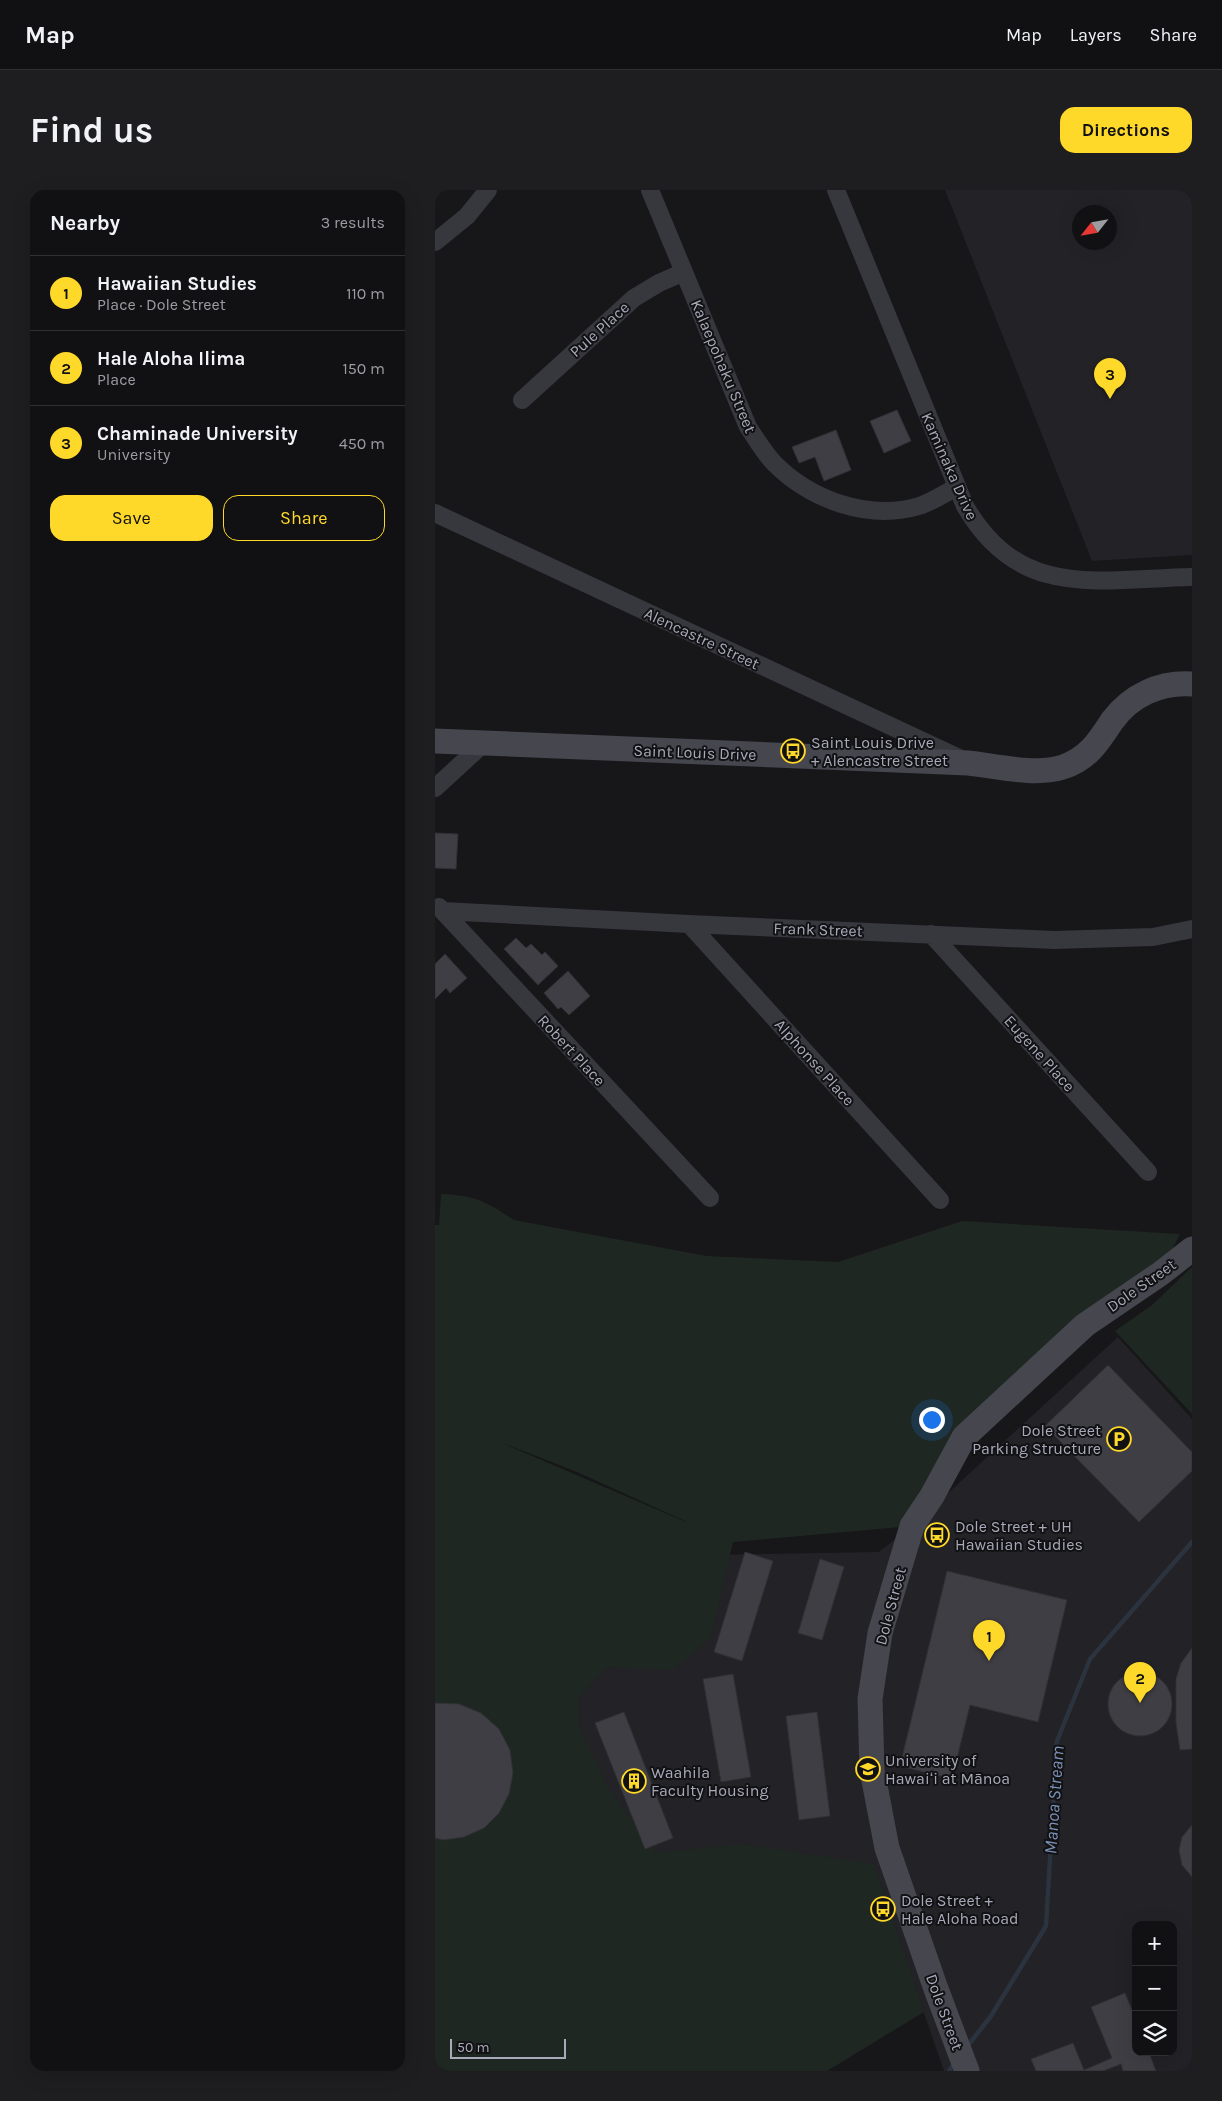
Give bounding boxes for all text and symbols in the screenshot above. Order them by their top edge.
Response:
text: Map [25,21,75,49]
text: Map [1006,24,1042,46]
text: Layers [1070,24,1122,46]
text: Share [1150,24,1197,46]
button: Directions [1060,107,1192,153]
text: Find us [30,110,153,151]
north arrow [1072,205,1117,250]
text: Nearby [50,211,120,235]
text: 3 results [321,213,385,232]
text: Hawaiian Studies [97,273,257,295]
text: 1 [63,284,69,303]
text: 110 m [346,284,385,303]
text: Place · Dole Street [97,295,226,314]
street label: Kalaepohaku Street [687,297,760,436]
street label: Pule Place [566,298,633,361]
text: Hale Aloha Ilima [97,348,245,370]
pin: 3 [1094,358,1126,399]
text: 2 [61,359,71,378]
text: 150 m [342,359,385,378]
text: Place [97,370,136,389]
street label: Kaminaka Drive [917,409,982,523]
text: Chaminade University [97,423,298,445]
text: 3 [61,434,71,453]
text: 450 m [339,434,385,453]
text: University [97,445,171,464]
button: Save [50,495,213,541]
button: Share [223,495,385,541]
street label: Alencastre Street [641,603,762,673]
place label: Saint Louis Drive + Alencastre Street [811,733,948,770]
bus stop icon: Saint Louis Drive + Alencastre Street [780,738,806,764]
street label: Saint Louis Drive [633,741,757,764]
street label: Frank Street [773,918,863,941]
street label: Robert Place [534,1011,609,1090]
street label: Eugene Place [1000,1011,1079,1095]
street label: Alphonse Place [771,1015,859,1110]
street label: Dole Street [1103,1255,1179,1316]
your location [919,1407,945,1433]
place label: Dole Street Parking Structure [972,1421,1101,1458]
parking icon: Dole Street Parking Structure [1106,1426,1132,1452]
place label: Dole Street + UH Hawaiian Studies [955,1517,1083,1554]
bus stop icon: Dole Street + UH Hawaiian Studies [924,1522,950,1548]
street label: Dole Street [871,1565,910,1647]
pin: 1 [973,1620,1005,1661]
pin: 2 [1124,1662,1156,1703]
water label: Manoa Stream [1039,1745,1069,1855]
place label: University of Hawaiʻi at Mānoa [885,1751,1010,1788]
school or university icon: University of Hawaiʻi at Mānoa [855,1756,881,1782]
place label: Waahila Faculty Housing [651,1763,769,1800]
building icon: Waahila Faculty Housing [621,1768,647,1794]
place label: Dole Street + Hale Aloha Road [901,1891,1019,1928]
bus stop icon: Dole Street + Hale Aloha Road [870,1896,896,1922]
map controls [1132,1921,1177,2056]
button: + [1132,1921,1177,1966]
button: − [1132,1966,1177,2011]
street label: Dole Street [922,1971,967,2053]
button: layers [1132,2011,1177,2056]
scale bar [450,2036,566,2059]
text: 50 m [457,2039,490,2056]

